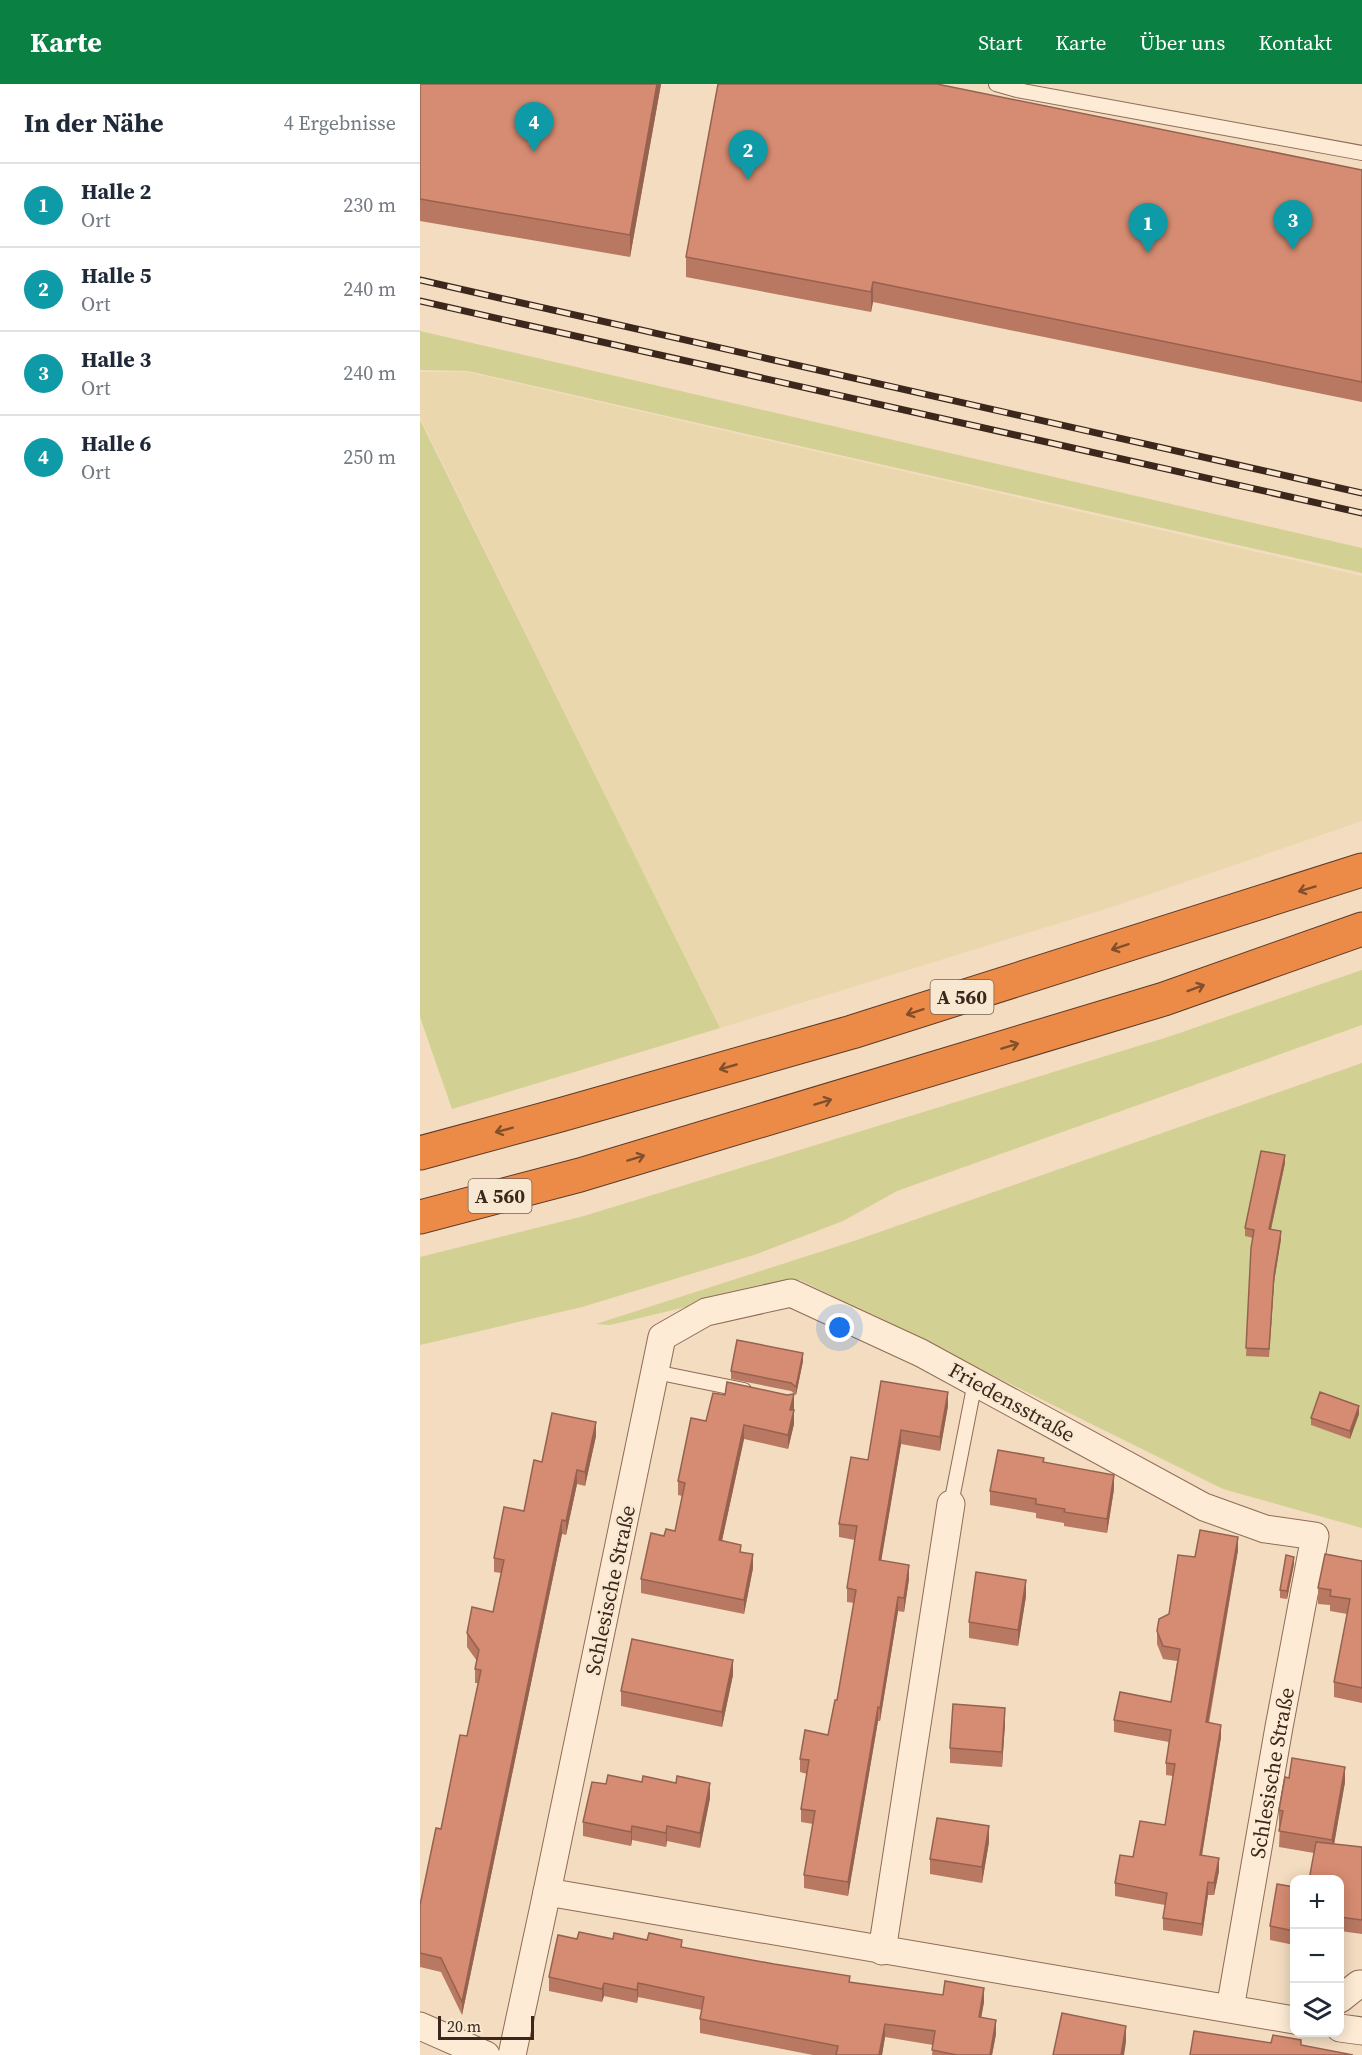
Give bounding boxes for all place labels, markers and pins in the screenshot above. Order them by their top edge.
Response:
pin: 4 [514,103,554,152]
pin: 2 [728,130,768,180]
pin: 3 [1274,200,1312,250]
pin: 1 [1128,204,1168,253]

